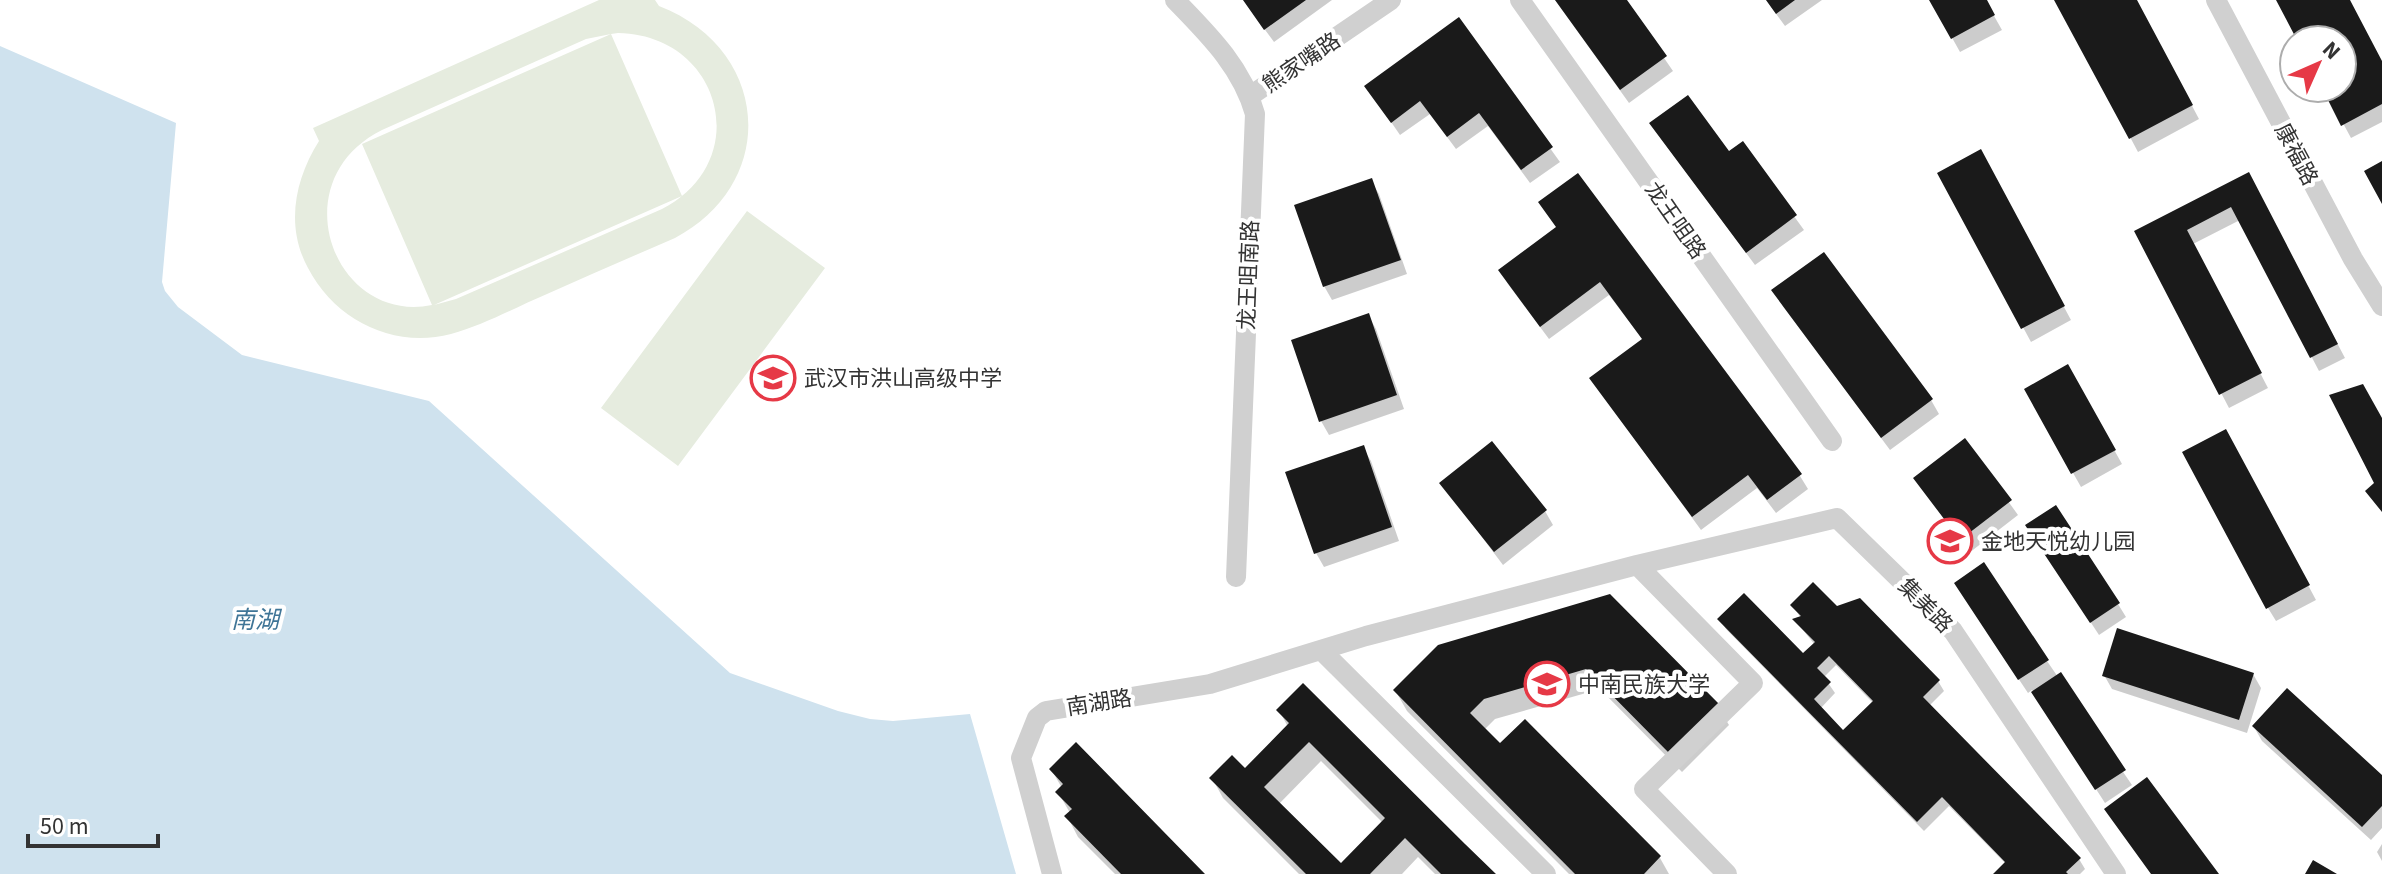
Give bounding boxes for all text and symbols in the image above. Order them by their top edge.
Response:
north arrow [2278,24,2358,104]
street label: 熊家嘴路 [1256,25,1347,101]
text: N [2315,34,2348,67]
street label: 康福路 [2266,118,2326,191]
street label: 龙王咀路 [1637,175,1714,266]
street label: 龙王咀南路 [1231,220,1267,331]
school or university icon: 武汉市洪山高级中学 [749,354,797,402]
place label: 武汉市洪山高级中学 [804,363,1002,395]
school or university icon: 金地天悦幼儿园 [1926,517,1974,565]
place label: 金地天悦幼儿园 [1981,526,2135,558]
street label: 集美路 [1891,571,1960,640]
water label: 南湖 [231,603,283,638]
school or university icon: 中南民族大学 [1523,660,1571,708]
place label: 中南民族大学 [1578,669,1710,701]
street label: 南湖路 [1064,682,1134,724]
scale bar [28,798,158,848]
text: 50 m [40,809,89,844]

